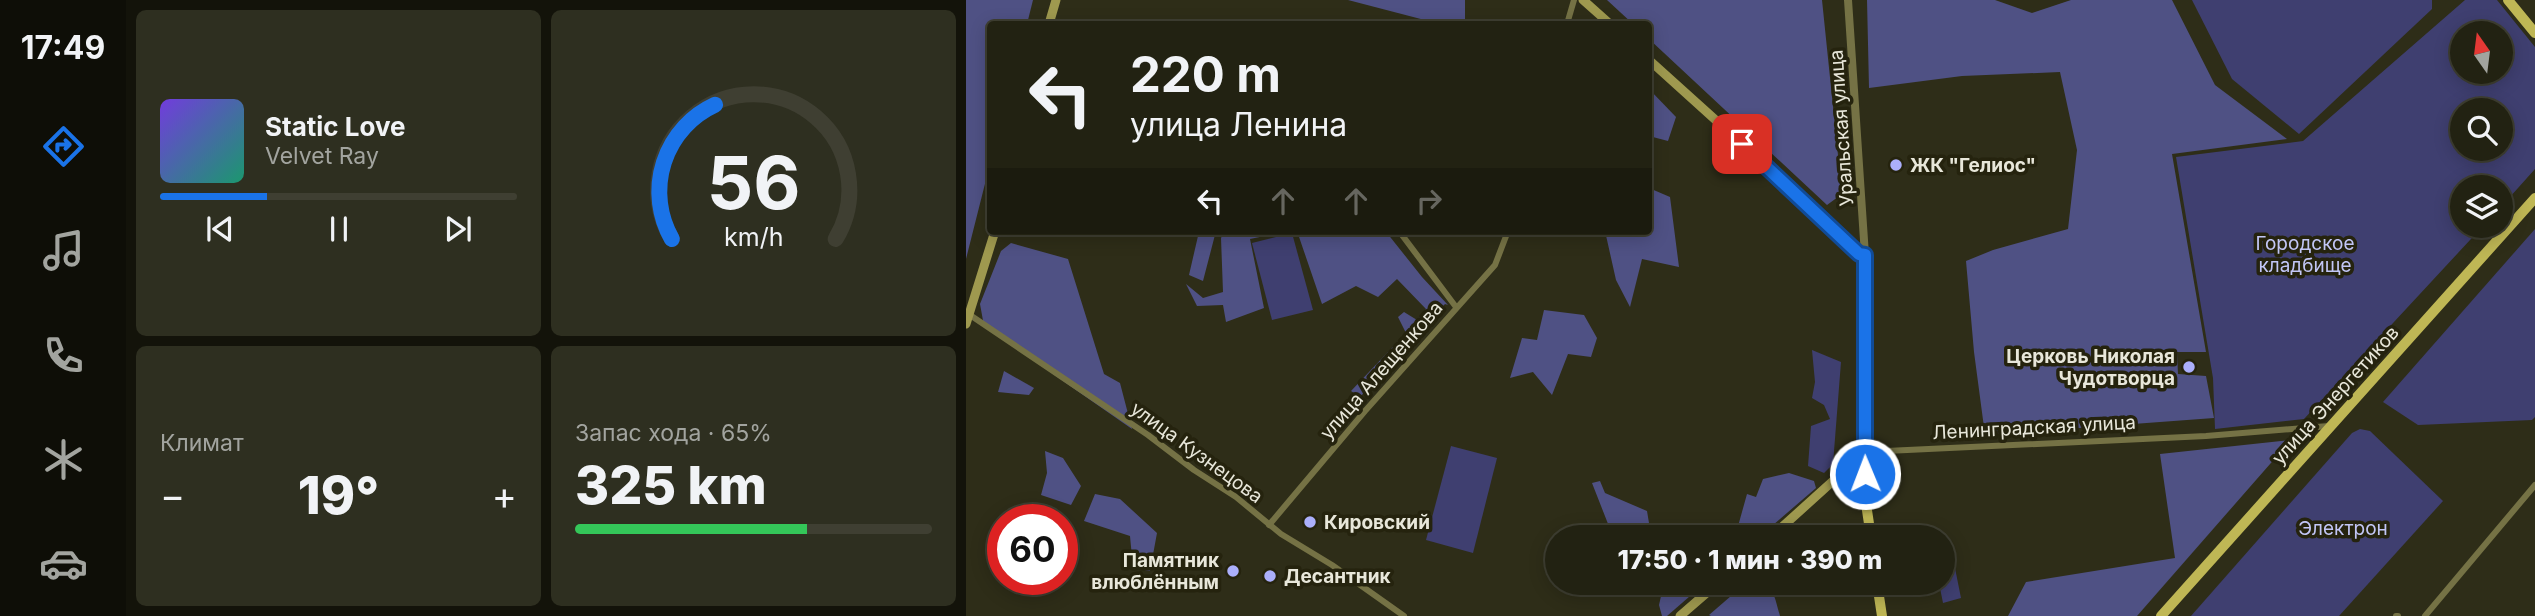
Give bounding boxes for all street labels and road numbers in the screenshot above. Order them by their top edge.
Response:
street label: Уральская улица [1825,49,1858,207]
street label: улица Алещенкова [1315,297,1448,444]
street label: улица Энергетиков [2267,321,2404,469]
street label: улица Кузнецова [1126,397,1267,508]
street label: Ленинградская улица [1932,411,2136,444]

